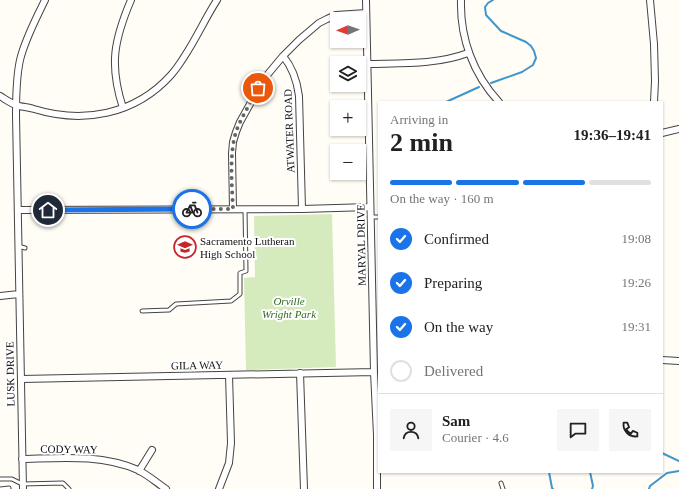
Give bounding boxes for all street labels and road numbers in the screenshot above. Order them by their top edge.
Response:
street label: ATWATER ROAD [282,89,296,173]
street label: MARYAL DRIVE [354,204,368,286]
street label: LUSK DRIVE [3,341,17,407]
street label: GILA WAY [171,359,223,371]
street label: CODY WAY [40,443,98,456]

